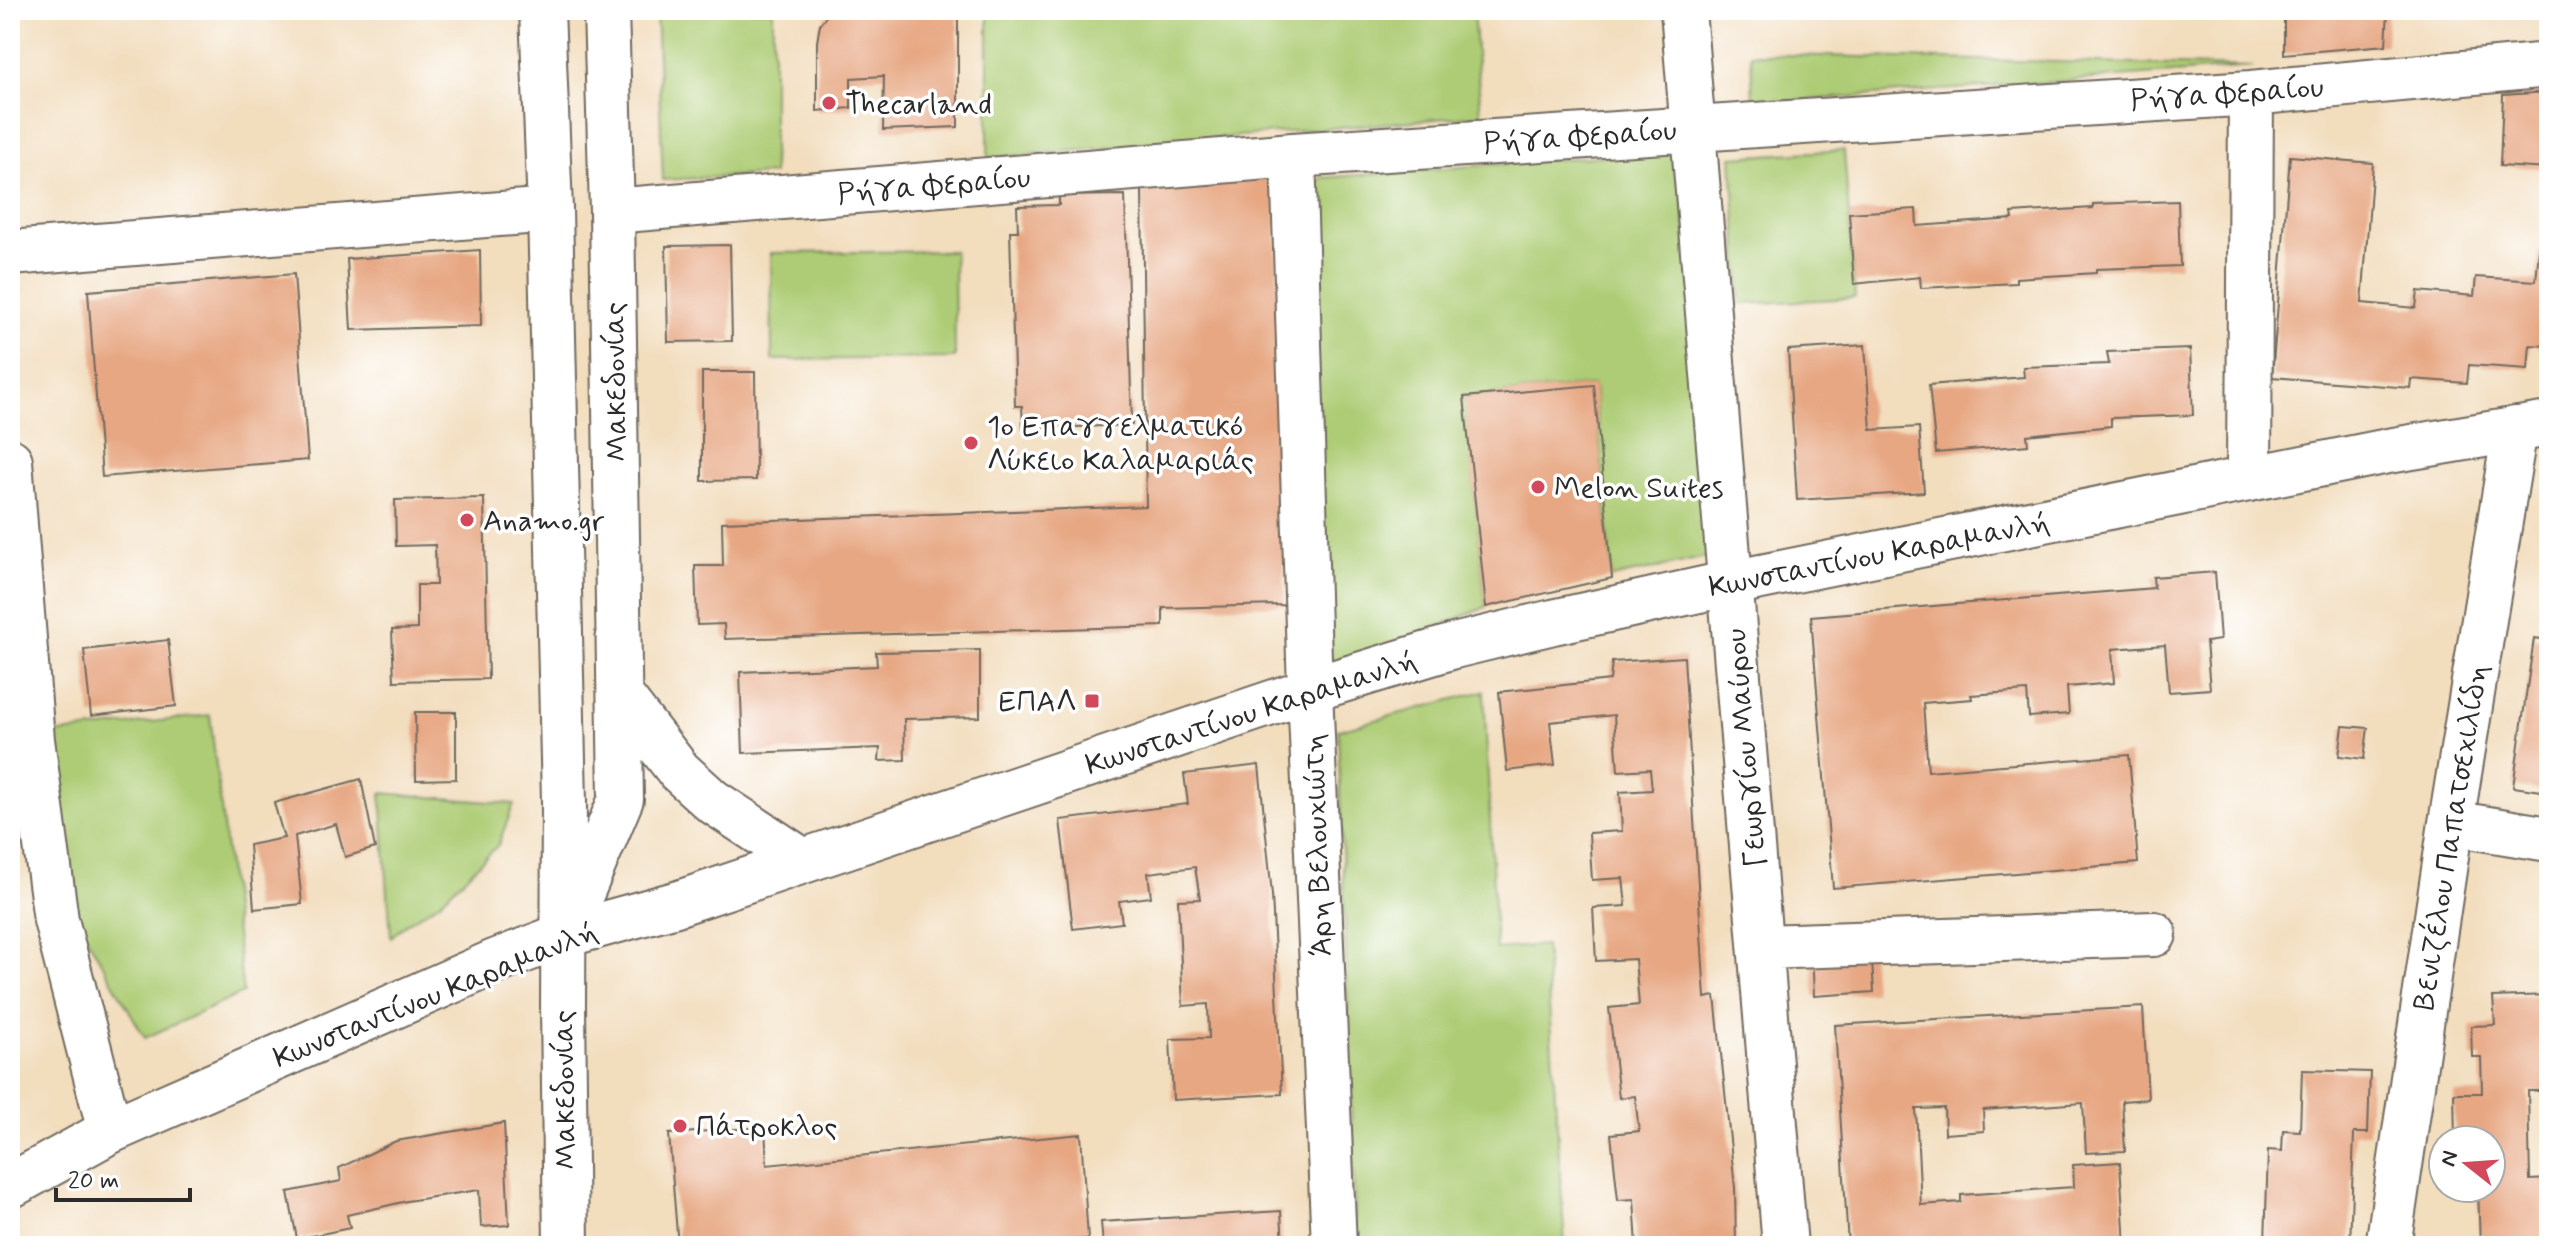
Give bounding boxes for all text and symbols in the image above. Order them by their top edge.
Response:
street label: Ρήγα Φεραίου [2129,68,2325,121]
place label: Thecarland [845,85,992,124]
marker: Thecarland [820,94,838,112]
street label: Ρήγα Φεραίου [1482,111,1678,164]
street label: Ρήγα Φεραίου [836,159,1032,214]
street label: Μακεδονίας [596,302,637,462]
place label: 1ο Επαγγελματικό Λύκειο Καλαμαριάς [987,408,1254,481]
marker: 1ο Επαγγελματικό Λύκειο Καλαμαριάς [962,434,980,452]
place label: Melon Suites [1554,469,1724,508]
marker: Melon Suites [1529,478,1547,496]
place label: Anamo.gr [483,502,605,541]
street label: Κωνσταντίνου Καραμανλή [1706,503,2053,608]
marker: Anamo.gr [458,511,476,529]
street label: Γεωργίου Μαύρου [1717,627,1776,869]
street label: Κωνσταντίνου Καραμανλή [1081,641,1422,786]
street label: Βενιζέλου Παπατσεχιλίδη [2405,661,2498,1013]
place label: ΕΠΑΛ [999,683,1076,722]
marker: ΕΠΑΛ [1083,692,1101,710]
street label: Άρη Βελουχιώτη [1295,733,1342,957]
street label: Κωνσταντίνου Καραμανλή [268,912,603,1078]
street label: Μακεδονίας [545,1010,586,1170]
place label: Πάτροκλος [696,1108,837,1147]
marker: Πάτροκλος [671,1117,689,1135]
north arrow [2427,1124,2507,1204]
text: N [2434,1148,2465,1170]
scale bar [56,1152,190,1202]
text: 20 m [68,1166,119,1197]

